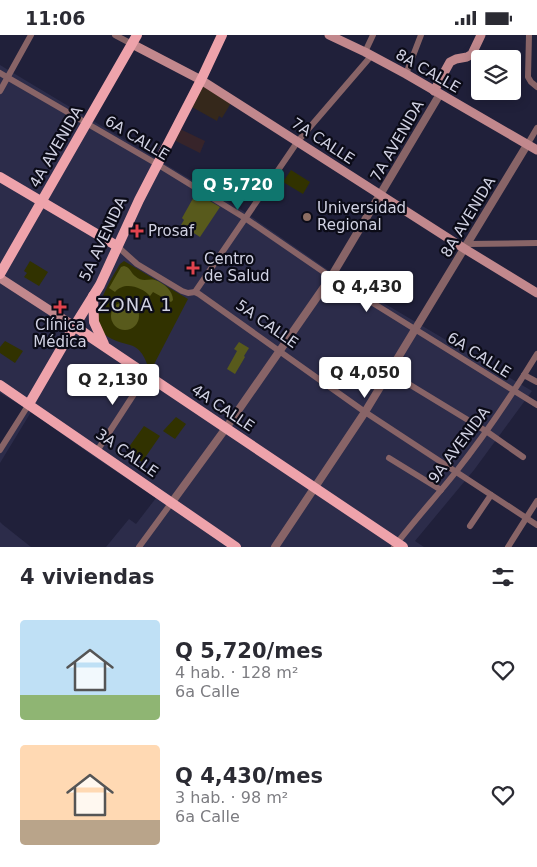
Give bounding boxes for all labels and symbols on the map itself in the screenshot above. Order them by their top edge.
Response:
street label: 8A CALLE [393,45,463,97]
street label: 7A AVENIDA [367,97,428,185]
street label: 4A AVENIDA [26,103,87,191]
street label: 6A CALLE [102,112,172,164]
street label: 7A CALLE [288,114,358,168]
pin: Q 5,720 [192,169,284,211]
street label: 8A AVENIDA [437,173,499,261]
street label: 5A AVENIDA [76,193,131,284]
place label: Universidad Regional [317,199,406,234]
marker: Universidad Regional [301,211,313,223]
place label: Prosaf [148,222,195,240]
marker: Prosaf [130,224,144,238]
place label: Centro de Salud [204,250,269,285]
marker: Centro de Salud [186,261,200,275]
pin: Q 4,430 [321,271,413,313]
district label: ZONA 1 [97,294,173,315]
street label: 5A CALLE [233,296,301,352]
marker: Clínica Médica [53,300,67,314]
place label: Clínica Médica [33,316,87,351]
street label: 6A CALLE [444,328,514,382]
pin: Q 4,050 [319,357,411,399]
pin: Q 2,130 [67,363,159,406]
street label: 4A CALLE [188,381,258,435]
street label: 9A AVENIDA [424,403,494,487]
street label: 3A CALLE [93,425,161,481]

